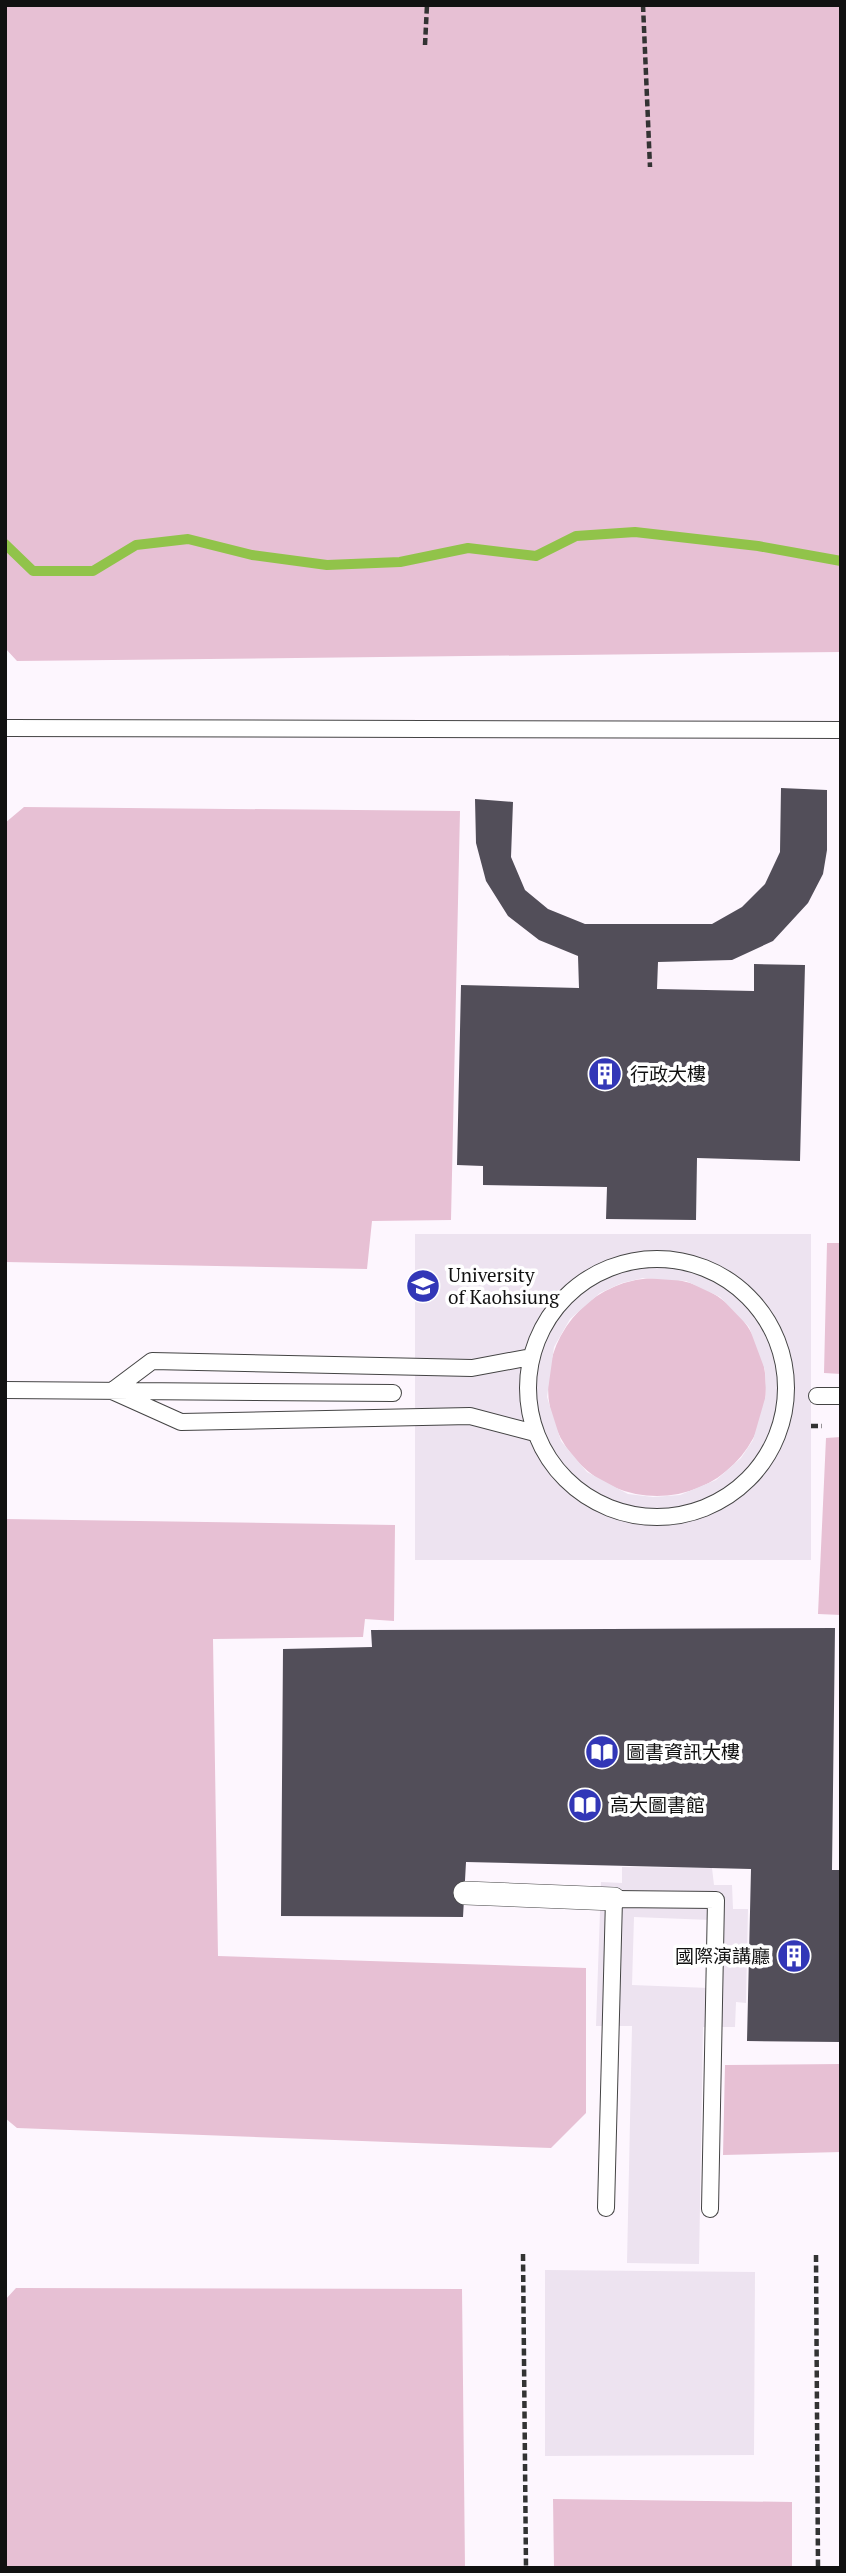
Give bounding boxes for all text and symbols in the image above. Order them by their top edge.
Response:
building icon: 行政大樓 [586,1055,624,1093]
place label: 行政大樓 [630,1061,706,1086]
place label: University of Kaohsiung [448,1262,560,1309]
school or university icon: University of Kaohsiung [404,1267,442,1305]
library icon: 圖書資訊大樓 [583,1733,621,1771]
place label: 圖書資訊大樓 [626,1739,740,1764]
library icon: 高大圖書館 [566,1786,604,1824]
place label: 高大圖書館 [610,1792,705,1817]
building icon: 國際演講廳 [775,1937,813,1975]
place label: 國際演講廳 [675,1943,770,1968]

